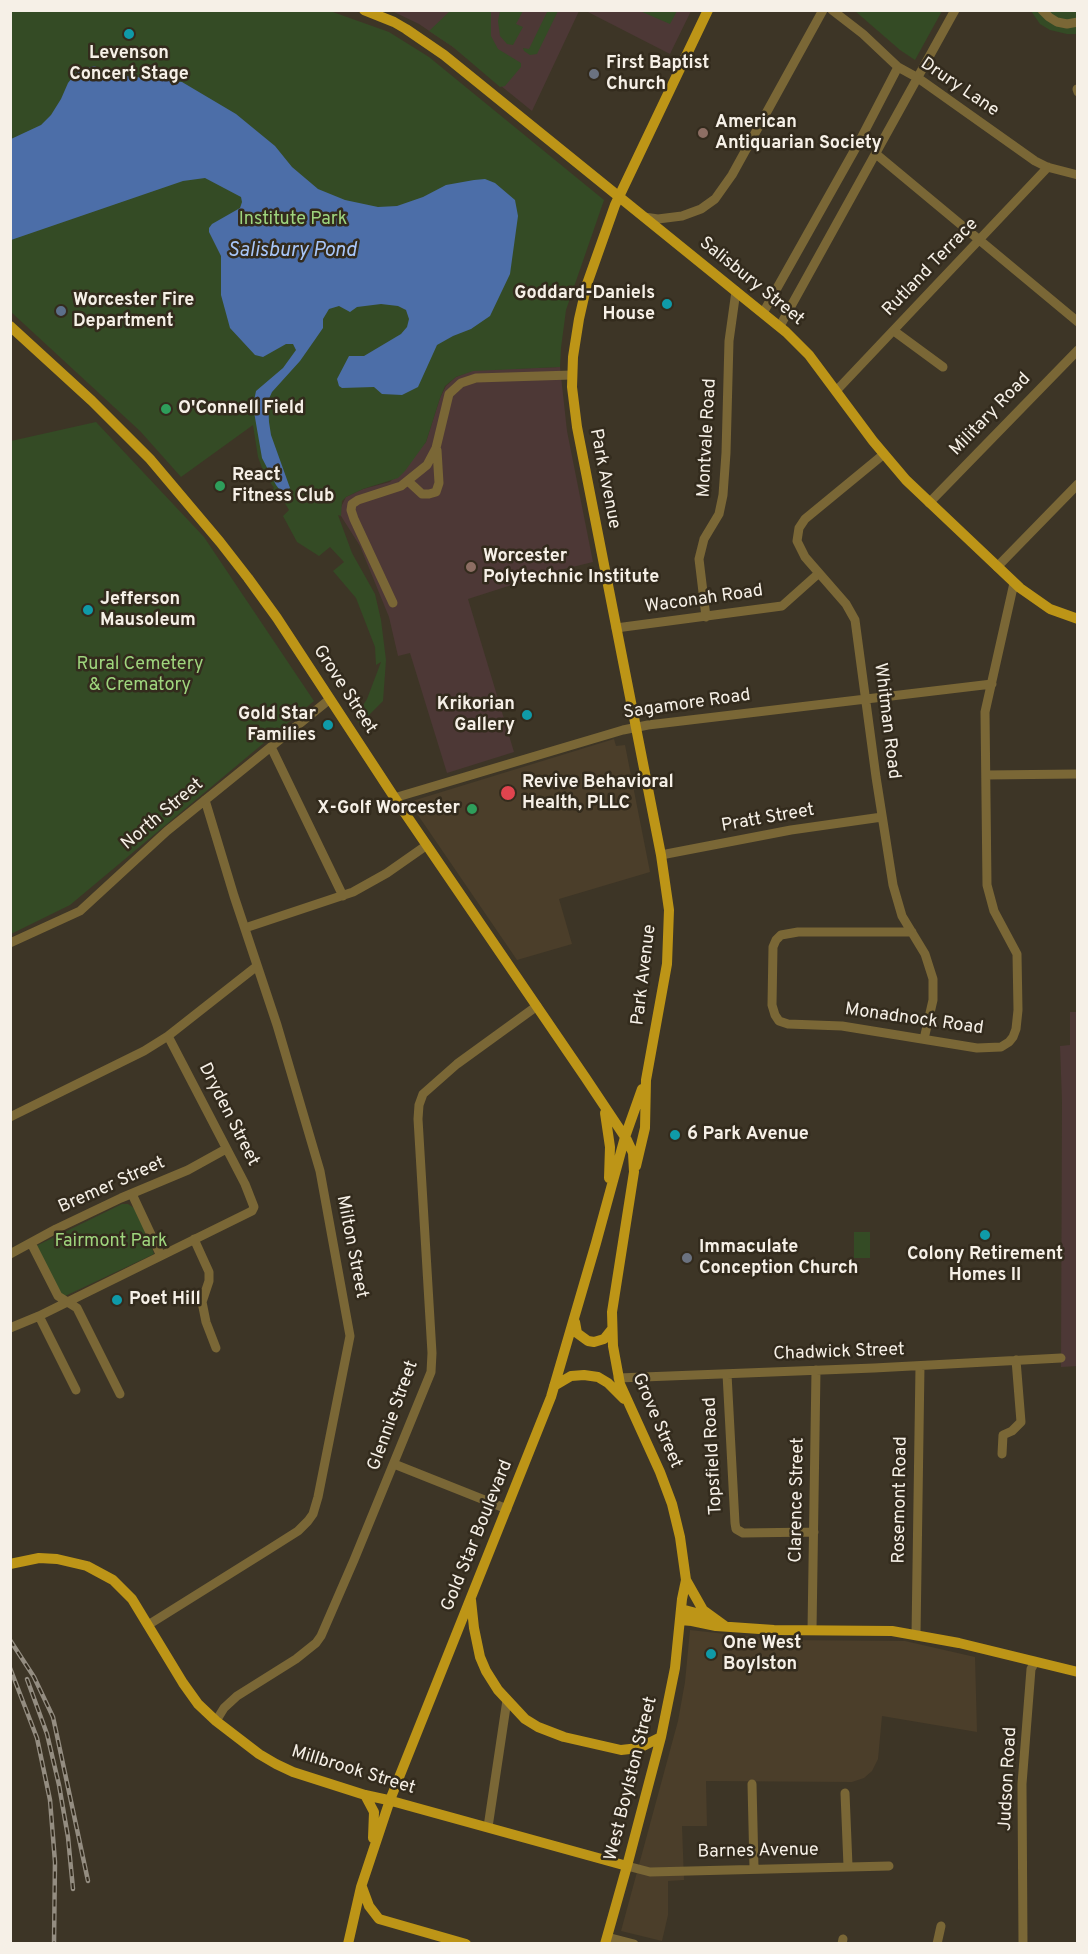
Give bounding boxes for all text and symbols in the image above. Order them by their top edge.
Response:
marker: Levenson Concert Stage [122,27,136,41]
place label: Levenson Concert Stage [69,43,189,86]
place label: First Baptist Church [606,53,709,96]
street label: Drury Lane [916,54,1002,122]
marker: First Baptist Church [587,67,601,81]
place label: American Antiquarian Society [715,112,882,154]
marker: American Antiquarian Society [696,126,710,140]
park label: Institute Park [239,209,347,231]
street label: Rutland Terrace [879,214,983,322]
street label: Salisbury Street [694,233,808,331]
water label: Salisbury Pond [228,240,356,264]
place label: Goddard-Daniels House [514,283,655,326]
place label: Worcester Fire Department [73,290,194,332]
marker: Goddard-Daniels House [660,297,674,311]
marker: Worcester Fire Department [54,304,68,318]
street label: Military Road [946,369,1036,461]
street label: Montvale Road [694,378,722,498]
place label: O'Connell Field [178,398,304,420]
marker: O'Connell Field [159,402,173,416]
street label: Park Avenue [584,427,624,531]
place label: React Fitness Club [232,465,334,508]
marker: React Fitness Club [213,479,227,493]
place label: Worcester Polytechnic Institute [483,546,659,588]
marker: Worcester Polytechnic Institute [464,560,478,574]
street label: Waconah Road [643,581,765,619]
place label: Jefferson Mausoleum [100,589,196,632]
marker: Jefferson Mausoleum [81,603,95,617]
street label: Grove Street [307,642,381,738]
park label: Rural Cemetery & Crematory [77,654,203,696]
street label: Whitman Road [868,662,904,780]
street label: Sagamore Road [622,685,752,725]
place label: Krikorian Gallery [437,694,515,736]
place label: Gold Star Families [238,704,316,746]
marker: Krikorian Gallery [520,708,534,722]
marker: Gold Star Families [321,718,335,732]
place label: Revive Behavioral Health, PLLC [522,772,674,814]
street label: North Street [118,774,208,856]
marker: Revive Behavioral Health, PLLC [499,784,517,802]
place label: X-Golf Worcester [317,798,460,820]
street label: Pratt Street [720,800,816,838]
marker: X-Golf Worcester [465,802,479,816]
street label: Park Avenue [628,923,662,1027]
street label: Monadnock Road [843,1000,985,1040]
street label: Dryden Street [193,1060,263,1170]
place label: 6 Park Avenue [687,1124,809,1146]
marker: 6 Park Avenue [668,1128,682,1142]
street label: Bremer Street [55,1153,169,1219]
street label: Milton Street [330,1194,372,1300]
marker: Colony Retirement Homes II [978,1228,992,1242]
park label: Fairmont Park [54,1231,168,1253]
place label: Immaculate Conception Church [699,1237,858,1280]
place label: Colony Retirement Homes II [907,1244,1063,1286]
marker: Immaculate Conception Church [680,1251,694,1265]
place label: Poet Hill [129,1289,201,1311]
marker: Poet Hill [110,1293,124,1307]
street label: Chadwick Street [773,1340,905,1366]
street label: Glennie Street [364,1358,424,1474]
street label: Grove Street [626,1370,686,1472]
street label: Topsfield Road [700,1396,728,1516]
street label: Rosemont Road [889,1436,913,1564]
street label: Clarence Street [786,1437,810,1563]
street label: Gold Star Boulevard [438,1457,518,1615]
place label: One West Boylston [723,1633,801,1676]
marker: One West Boylston [704,1647,718,1661]
street label: West Boylston Street [601,1695,663,1863]
street label: Judson Road [995,1726,1023,1832]
street label: Millbrook Street [288,1742,418,1800]
street label: Barnes Avenue [697,1840,819,1864]

